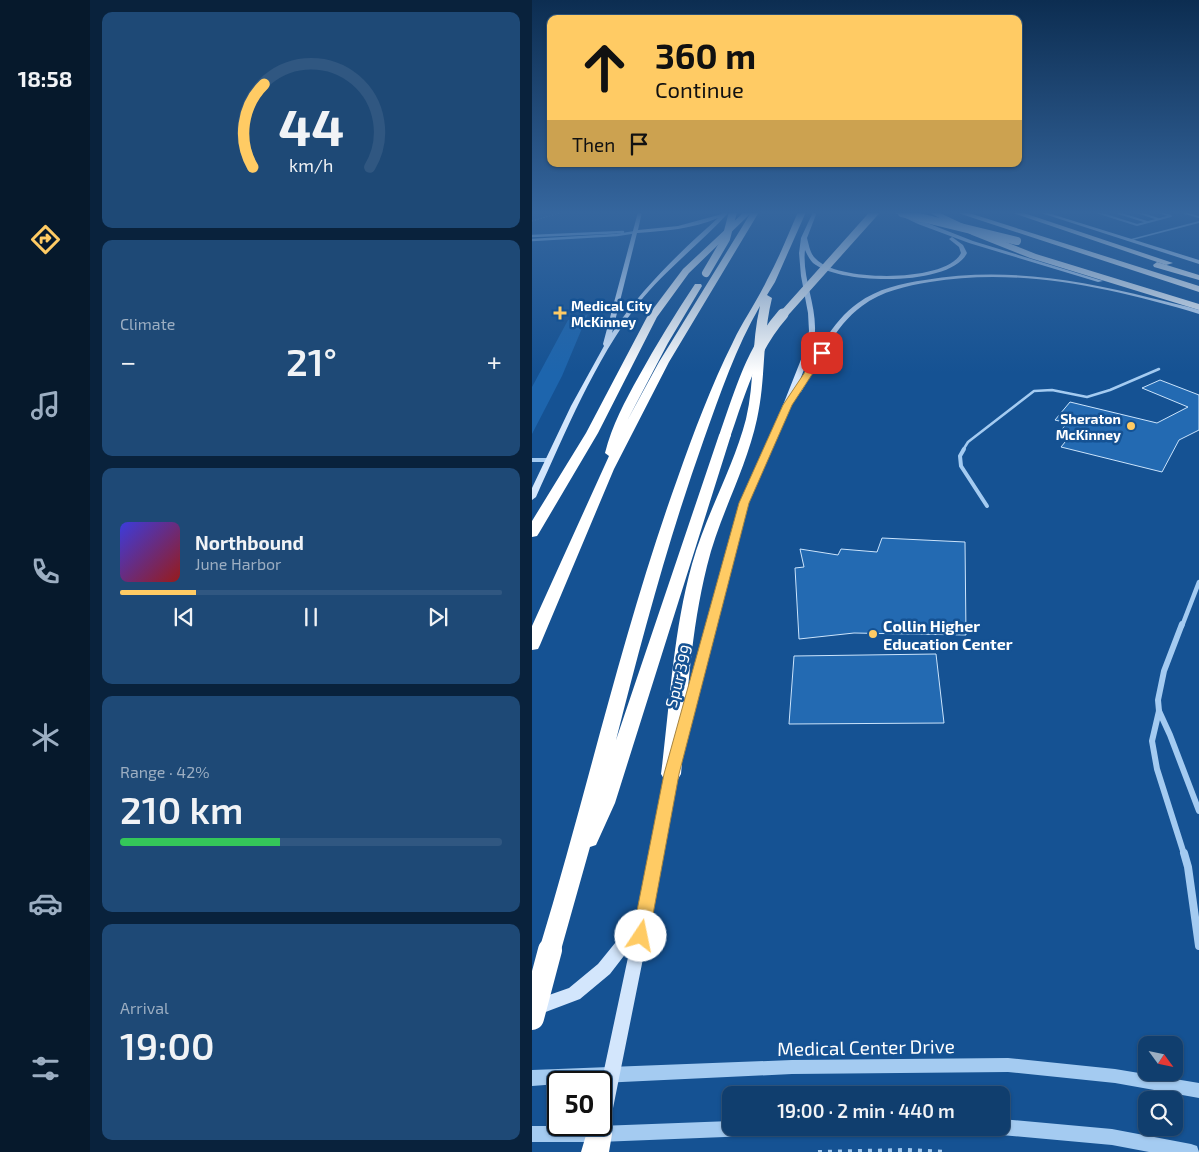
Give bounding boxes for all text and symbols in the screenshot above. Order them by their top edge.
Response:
text: 360 m [655,34,756,76]
icon: ahead [572,35,637,100]
text: 18:58 [18,65,72,91]
text: Continue [655,76,744,102]
text: 44 [278,94,344,156]
icon: arrive [625,130,653,158]
text: Then [572,133,615,156]
text: km/h [289,154,333,176]
icon: directions [28,222,63,257]
place label: Medical City McKinney [571,297,652,330]
marker: Medical City McKinney [553,306,567,320]
text: Climate [120,314,175,333]
pin [801,332,843,374]
text: 21° [286,338,337,384]
icon: arrive [808,339,836,367]
text: − [120,344,136,378]
text: + [487,344,502,378]
icon: music [28,388,63,423]
place label: Sheraton McKinney [1056,410,1121,443]
marker: Sheraton McKinney [1125,420,1137,432]
text: Northbound [195,531,304,554]
icon: phone [28,554,63,589]
text: June Harbor [195,554,282,573]
icon: previous [170,603,198,631]
icon: pause [297,603,325,631]
icon: next [424,603,452,631]
place label: Collin Higher Education Center [883,616,1013,653]
marker: Collin Higher Education Center [867,628,879,640]
street label: Spur 399 [661,643,695,709]
icon: climate [28,720,63,755]
text: Range · 42% [120,762,209,781]
text: 210 km [120,786,243,832]
icon: car [28,886,63,921]
position arrow [614,909,666,961]
text: Arrival [120,998,169,1017]
text: 19:00 [120,1022,214,1068]
street label: Medical Center Drive [777,1034,955,1060]
north arrow [1138,1036,1183,1081]
map controls [1138,1036,1183,1136]
icon: filters [28,1051,63,1086]
speed limit sign: 50 [547,1071,612,1136]
button: search [1138,1091,1183,1136]
text: 19:00 · 2 min · 440 m [777,1099,955,1122]

